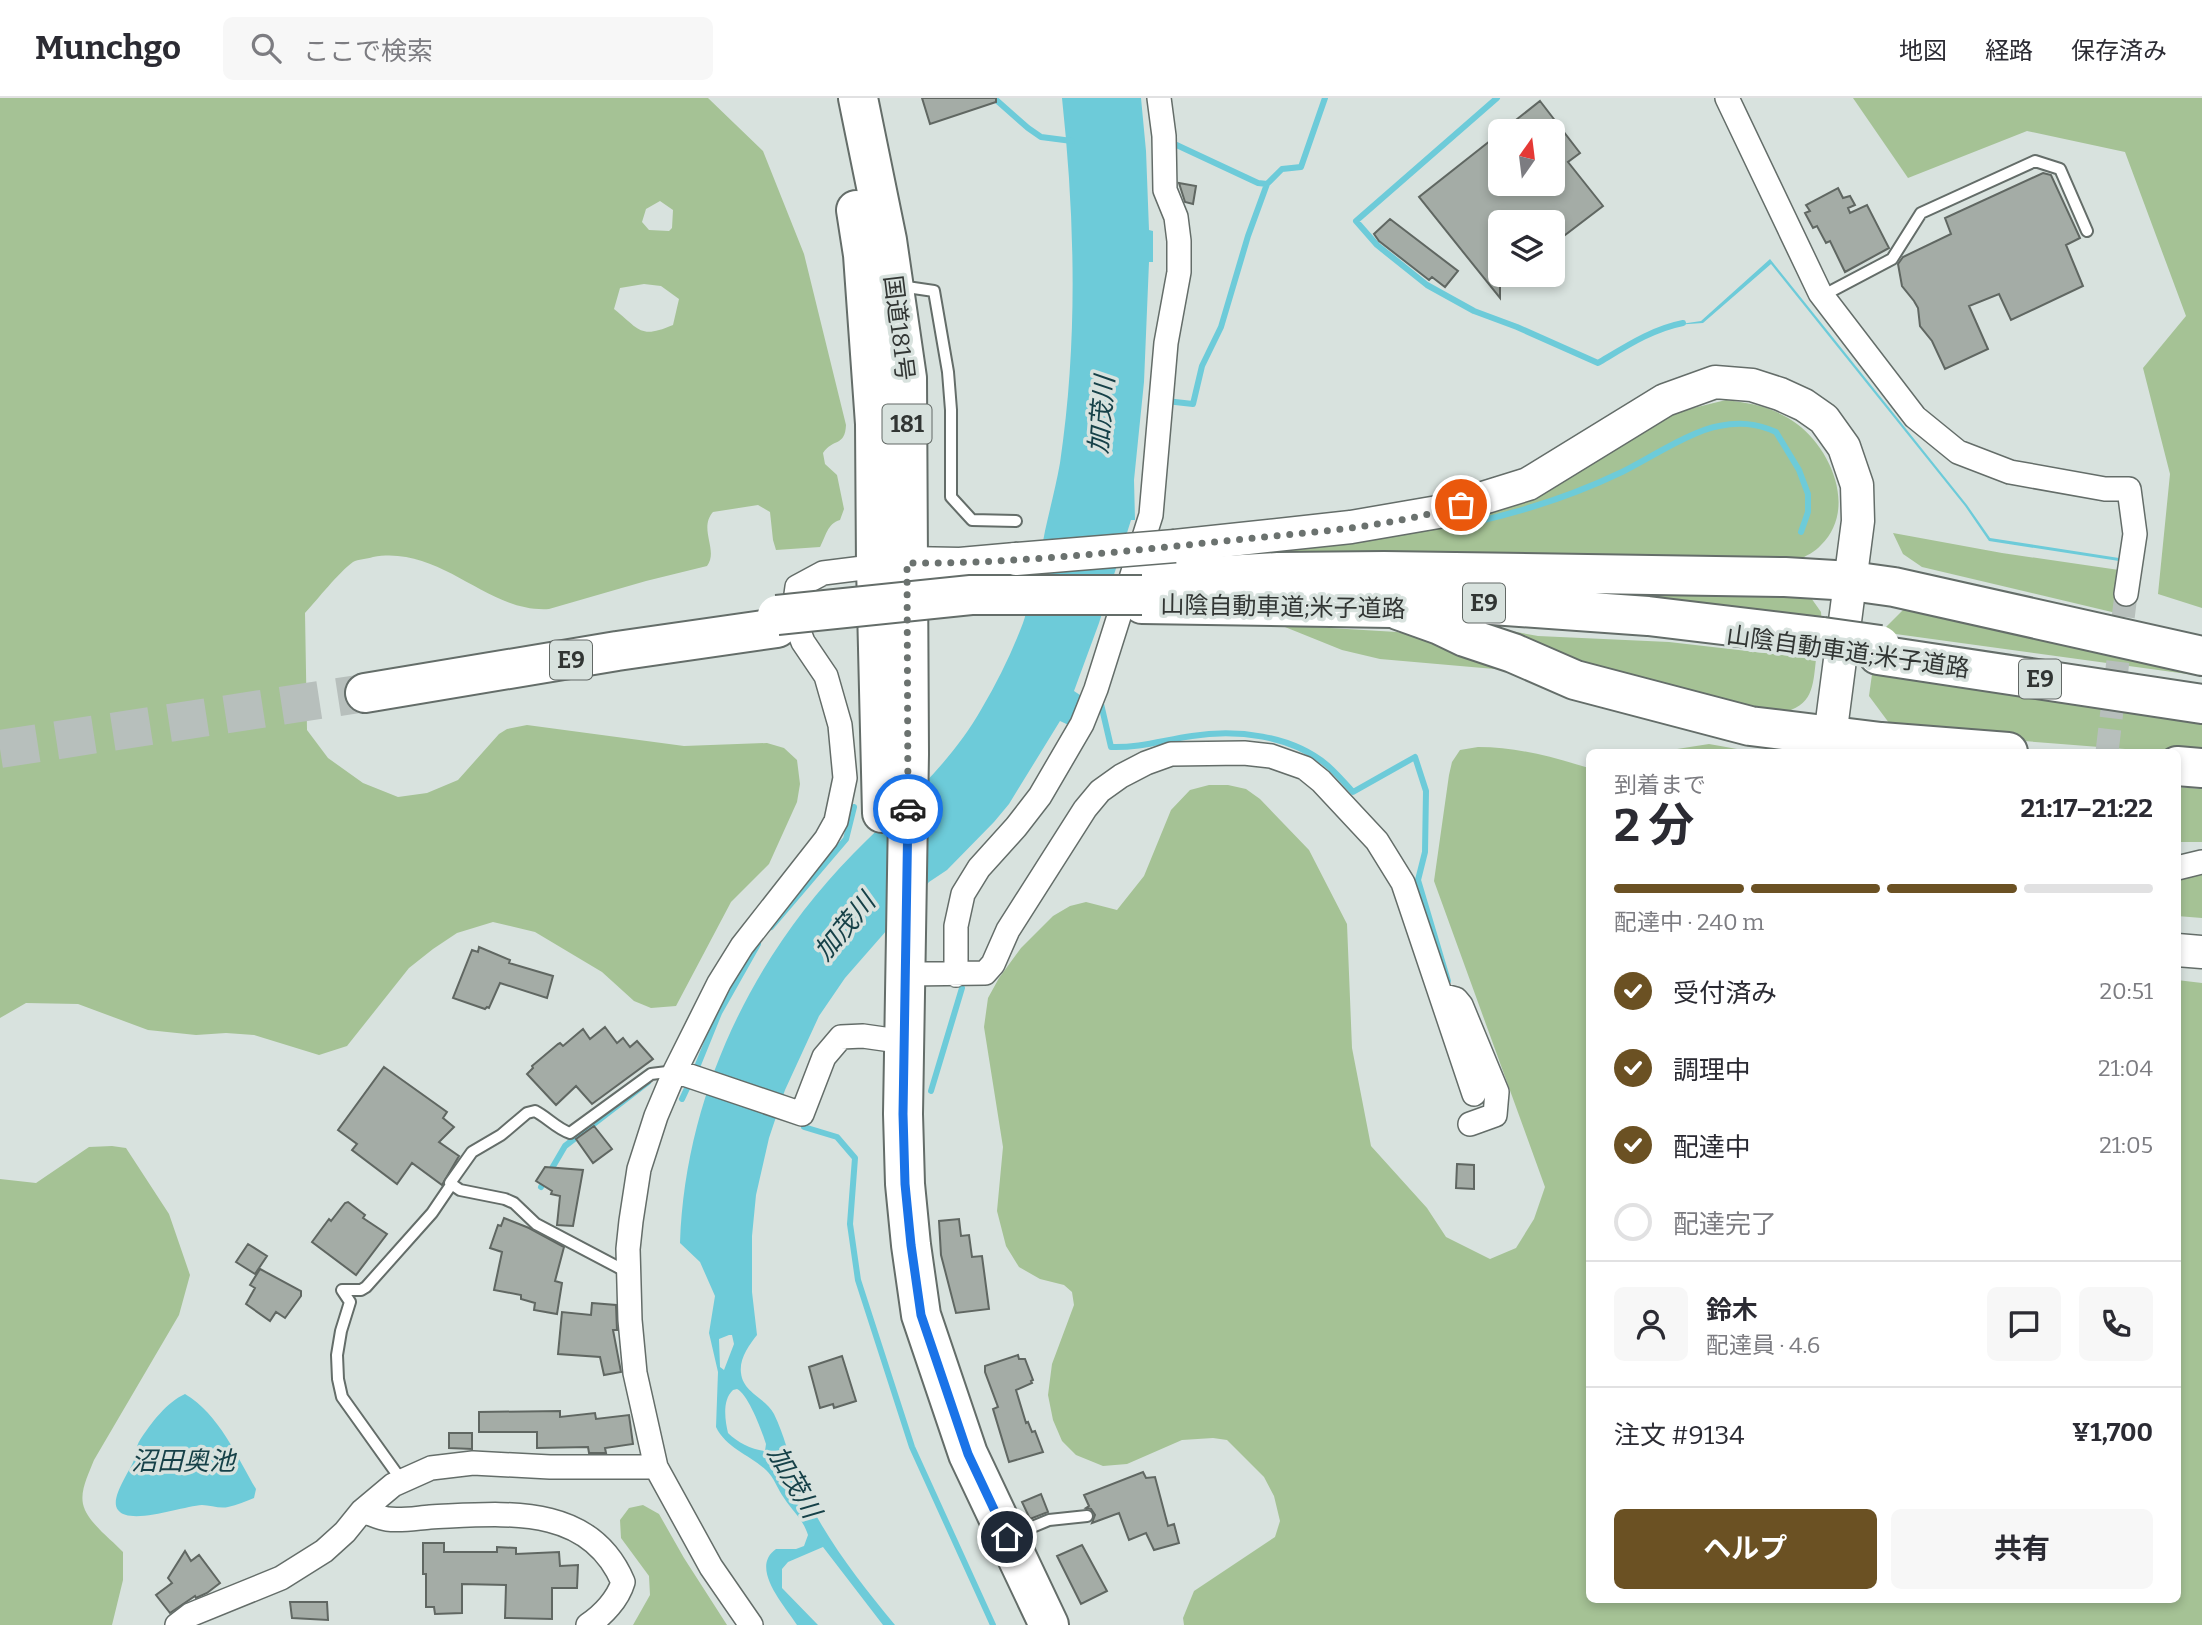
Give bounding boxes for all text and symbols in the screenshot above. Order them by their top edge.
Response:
search box [223,17,713,80]
text: Munchgo [35,28,181,68]
icon: search [247,29,285,67]
text: ここで検索 [303,36,433,67]
text: 地図 [1899,37,1947,65]
text: 経路 [1985,37,2033,65]
text: 保存済み [2071,37,2167,65]
north arrow [1488,119,1564,196]
map controls [1488,119,1565,287]
button: layers [1488,210,1565,287]
street label: 国道181号 [879,274,919,382]
water label: 加茂川 [1083,372,1121,455]
road number: 181 [883,404,932,444]
pin [1431,475,1491,535]
icon: bag [1442,486,1480,524]
road number: E9 [1463,583,1505,622]
street label: 山陰自動車道;米子道路 [1160,591,1406,623]
street label: 山陰自動車道;米子道路 [1725,621,1971,683]
road number: E9 [550,640,592,680]
road number: E9 [2019,660,2061,698]
text: 到着まで [1614,771,1706,799]
courier [873,774,943,844]
icon: car [889,790,927,828]
text: 21:17–21:22 [2021,793,2153,824]
text: 2 分 [1614,798,1694,853]
water label: 加茂川 [808,885,884,967]
text: 配達中 · 240 m [1614,908,1764,936]
icon: check [1614,972,1652,1010]
text: 20:51 [2100,977,2153,1005]
text: 受付済み [1673,978,1777,1009]
icon: check [1614,1049,1652,1087]
text: 21:04 [2098,1054,2153,1082]
text: 調理中 [1673,1055,1751,1086]
icon: check [1614,1126,1652,1164]
text: 21:05 [2099,1131,2153,1159]
text: 配達中 [1673,1132,1751,1163]
text: 配達完了 [1673,1209,1777,1240]
button: person [1614,1287,1688,1361]
button: chat [1987,1287,2061,1361]
button: phone [2079,1287,2153,1361]
text: 鈴木 [1706,1295,1758,1326]
text: 配達員 · 4.6 [1706,1331,1820,1359]
text: ¥1,700 [2072,1417,2153,1448]
text: 注文 #9134 [1614,1420,1744,1451]
water label: 加茂川 [761,1440,828,1526]
water label: 沼田奥池 [131,1446,238,1477]
pin [977,1507,1037,1567]
button: ヘルプ [1614,1509,1877,1589]
button: 共有 [1891,1509,2153,1589]
icon: home [988,1518,1026,1556]

